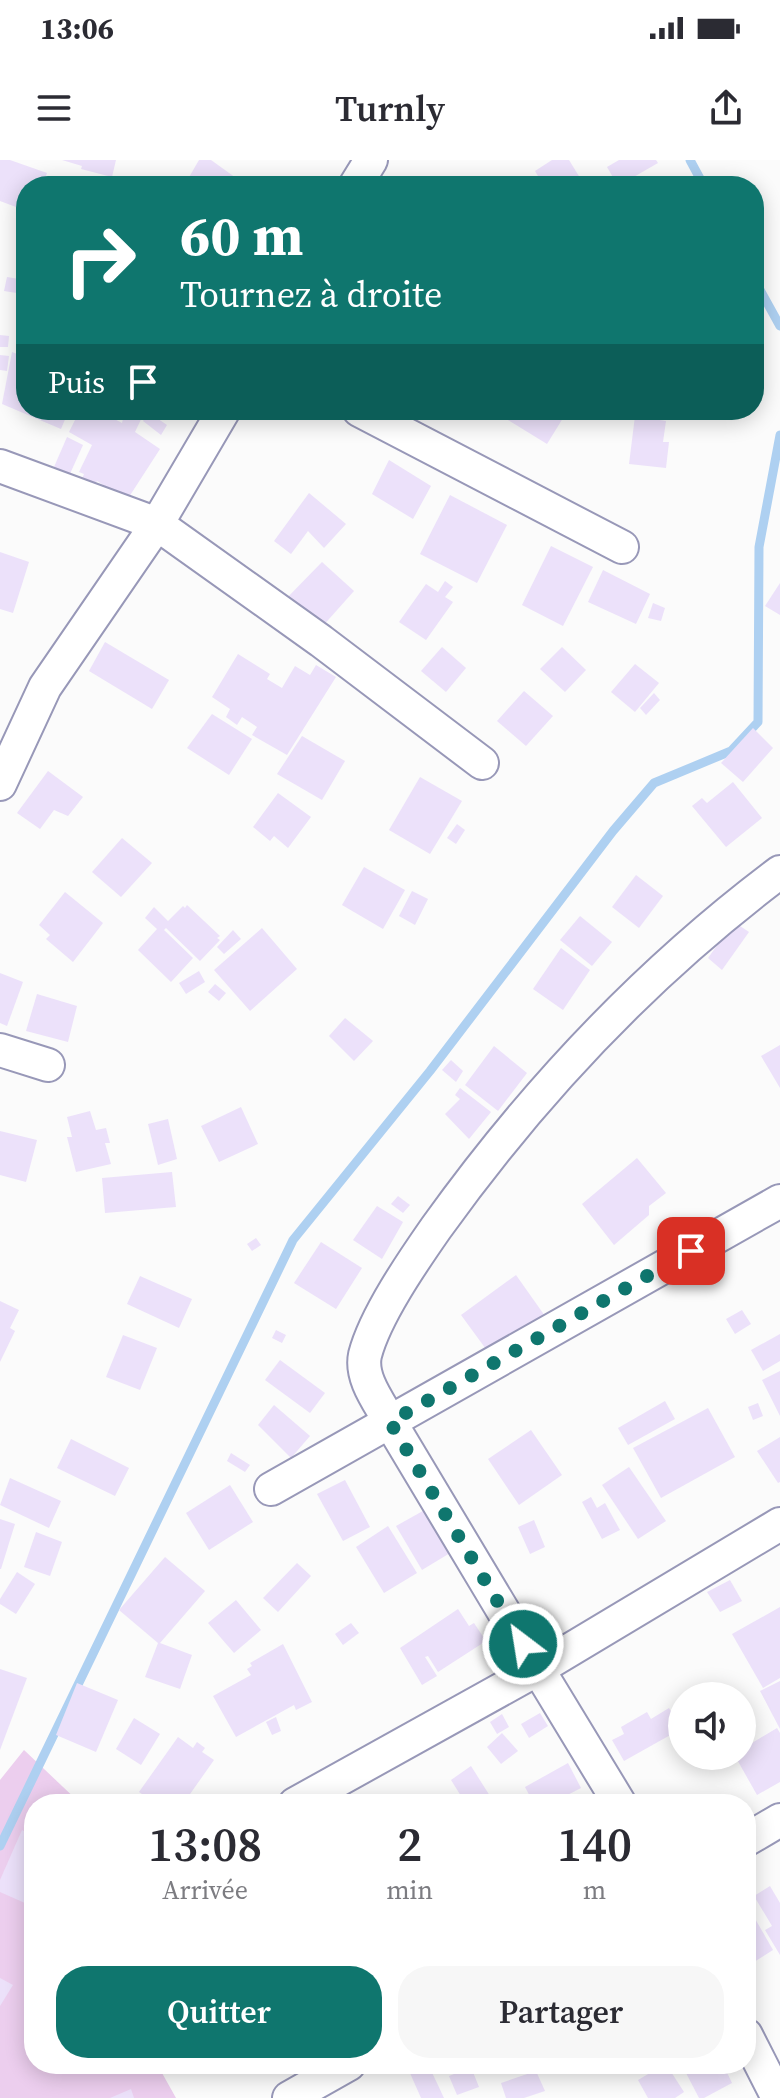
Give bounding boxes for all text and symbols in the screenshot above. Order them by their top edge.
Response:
text: 13:06 [40,8,114,49]
text: Turnly [335,84,445,133]
icon: menu [32,86,76,130]
icon: share [704,86,748,130]
text: 60 m [180,197,303,274]
icon: right [48,208,152,312]
text: Tournez à droite [180,270,442,319]
icon: arrive [121,360,165,404]
text: Puis [48,362,105,403]
pin [657,1217,725,1285]
icon: arrive [669,1229,713,1273]
position arrow [481,1602,565,1686]
map controls [668,1682,756,1770]
button: sound [668,1682,756,1770]
text: 13:08 [148,1811,262,1877]
text: 2 [397,1811,422,1877]
text: 140 [557,1811,632,1877]
text: Arrivée [162,1872,248,1908]
text: min [386,1872,433,1908]
text: m [583,1872,606,1908]
button: Quitter [56,1966,382,2058]
button: Partager [398,1966,724,2058]

